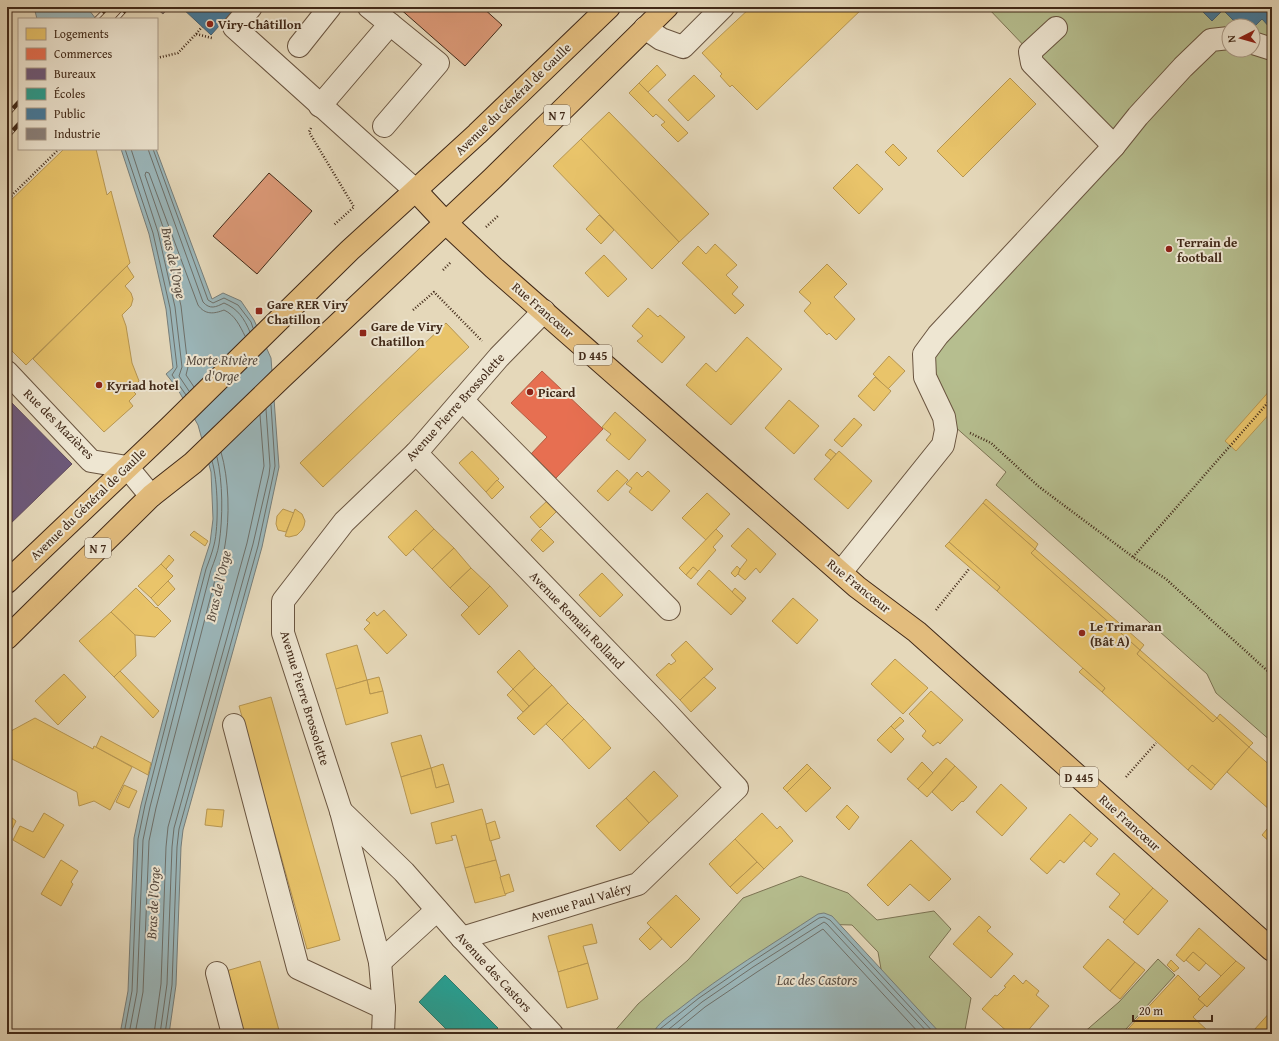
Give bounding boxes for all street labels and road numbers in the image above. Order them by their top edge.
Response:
street label: Avenue du Général de Gaulle [451,38,575,160]
road number: N 7 [544,105,570,125]
street label: Rue Francœur [508,278,579,343]
road number: D 445 [574,345,612,365]
street label: Avenue Pierre Brossolette [401,349,509,465]
street label: Rue des Mazières [19,384,99,464]
street label: Avenue du Général de Gaulle [26,443,150,565]
road number: N 7 [85,538,111,558]
street label: Rue Francœur [823,554,895,618]
street label: Avenue Romain Rolland [525,567,629,673]
street label: Avenue Pierre Brossolette [275,628,335,768]
road number: D 445 [1060,767,1098,787]
street label: Rue Francœur [1095,790,1165,856]
street label: Avenue Paul Valéry [528,877,634,926]
street label: Avenue des Castors [452,927,536,1017]

